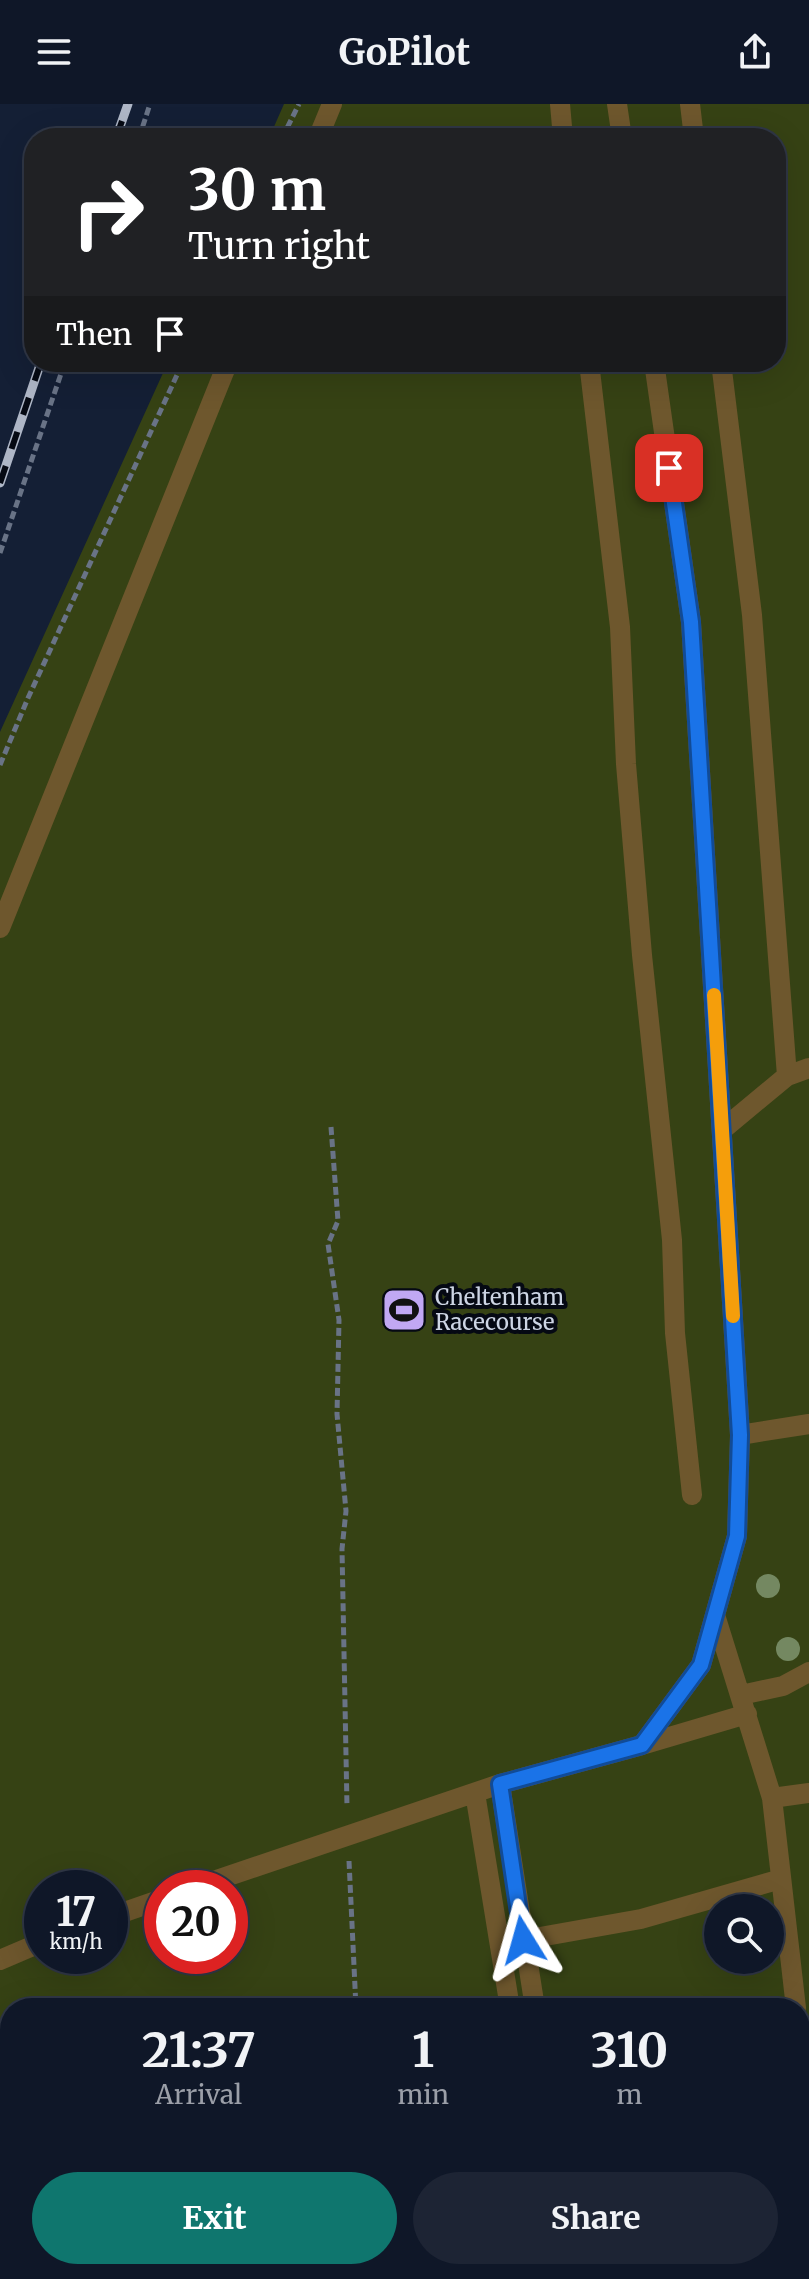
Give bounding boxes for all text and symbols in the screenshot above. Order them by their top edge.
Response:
icon: menu [32,30,76,74]
text: GoPilot [339,30,470,75]
icon: share [733,30,777,74]
text: 30 m [188,155,326,225]
icon: right [56,160,160,264]
text: Turn right [188,224,370,269]
icon: arrive [148,312,192,356]
text: Then [56,315,132,353]
pin [635,434,703,502]
icon: arrive [647,446,691,490]
place label: Cheltenham Racecourse [435,1283,564,1336]
sports icon: Cheltenham Racecourse [380,1286,428,1334]
speed limit sign: 20 [144,1870,248,1974]
text: 17 [56,1887,96,1937]
map controls [704,1894,784,1974]
button: search [704,1894,784,1974]
position arrow [481,1898,565,1982]
text: km/h [50,1929,102,1954]
text: 21:37 [142,2020,256,2080]
text: 1 [412,2020,434,2080]
text: 310 [591,2020,668,2080]
text: Arrival [155,2078,242,2111]
text: min [398,2078,449,2111]
text: m [617,2078,642,2111]
button: Exit [32,2172,397,2264]
button: Share [413,2172,778,2264]

